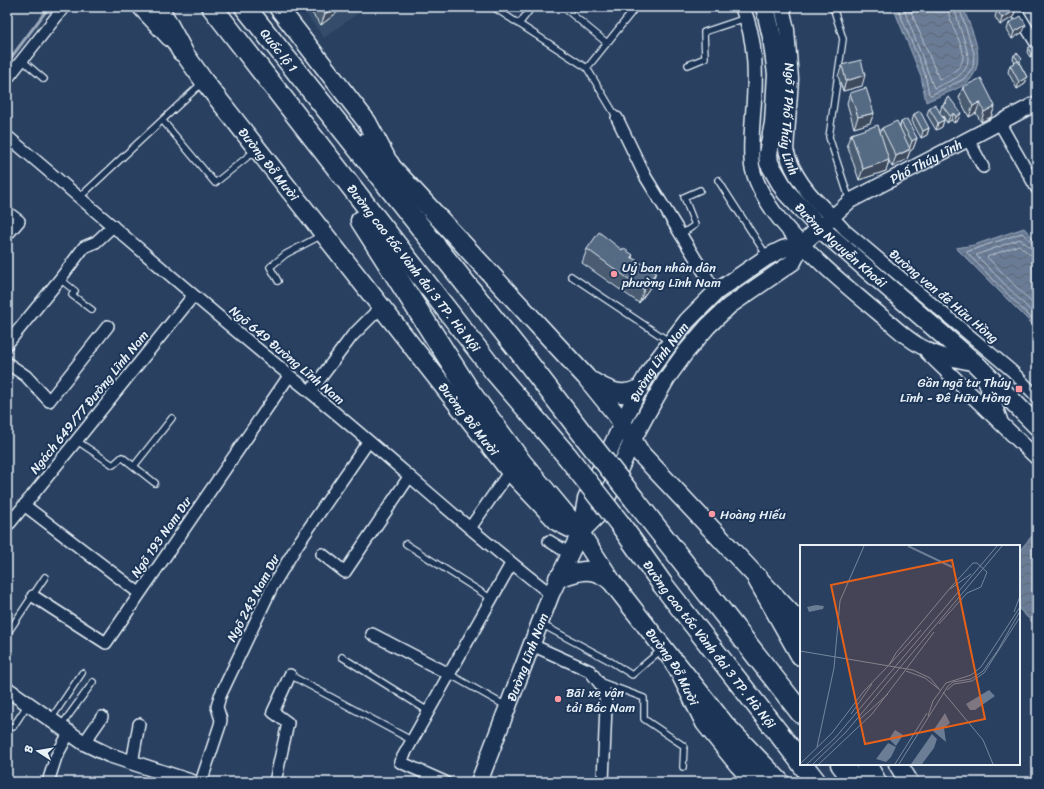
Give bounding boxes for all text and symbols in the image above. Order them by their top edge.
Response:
street label: Quốc lộ 1 [254,23,304,78]
street label: Ngõ 1 Phố Thúy Lĩnh [775,62,806,179]
street label: Đường Đỗ Mười [233,122,306,206]
street label: Phố Thúy Lĩnh [885,133,967,190]
street label: Đường cao tốc Vành đai 3 TP. Hà Nội [341,179,487,357]
street label: Đường Nguyễn Khoái [790,197,893,294]
street label: Đường ven đê Hữu Hồng [884,243,1004,349]
place label: Uỷ ban nhân dân phường Lĩnh Nam [621,256,721,294]
marker: Uỷ ban nhân dân phường Lĩnh Nam [609,269,619,279]
street label: Ngõ 649 Đường Lĩnh Nam [224,299,350,411]
street label: Đường Lĩnh Nam [623,317,694,406]
street label: Ngách 649/77 Đường Lĩnh Nam [23,325,155,479]
place label: Gần ngã tư Thúy Lĩnh - Đê Hữu Hồng [900,371,1011,409]
street label: Đường Đỗ Mười [433,377,506,461]
marker: Gần ngã tư Thúy Lĩnh - Đê Hữu Hồng [1014,384,1024,394]
street label: Ngõ 193 Nam Dư [125,491,198,582]
place label: Hoàng Hiếu [720,503,786,526]
marker: Hoàng Hiếu [707,509,717,519]
inset map [800,545,1020,765]
street label: Ngõ 243 Nam Dư [220,549,286,646]
street label: Đường cao tốc Vành đai 3 TP. Hà Nội [637,555,783,734]
street label: Đường Lĩnh Nam [500,609,554,704]
street label: Đường Đỗ Mười [640,623,706,710]
place label: Bãi xe vận tải Bắc Nam [566,681,635,719]
marker: Bãi xe vận tải Bắc Nam [553,694,563,704]
north arrow [18,731,58,771]
text: B [19,744,39,754]

